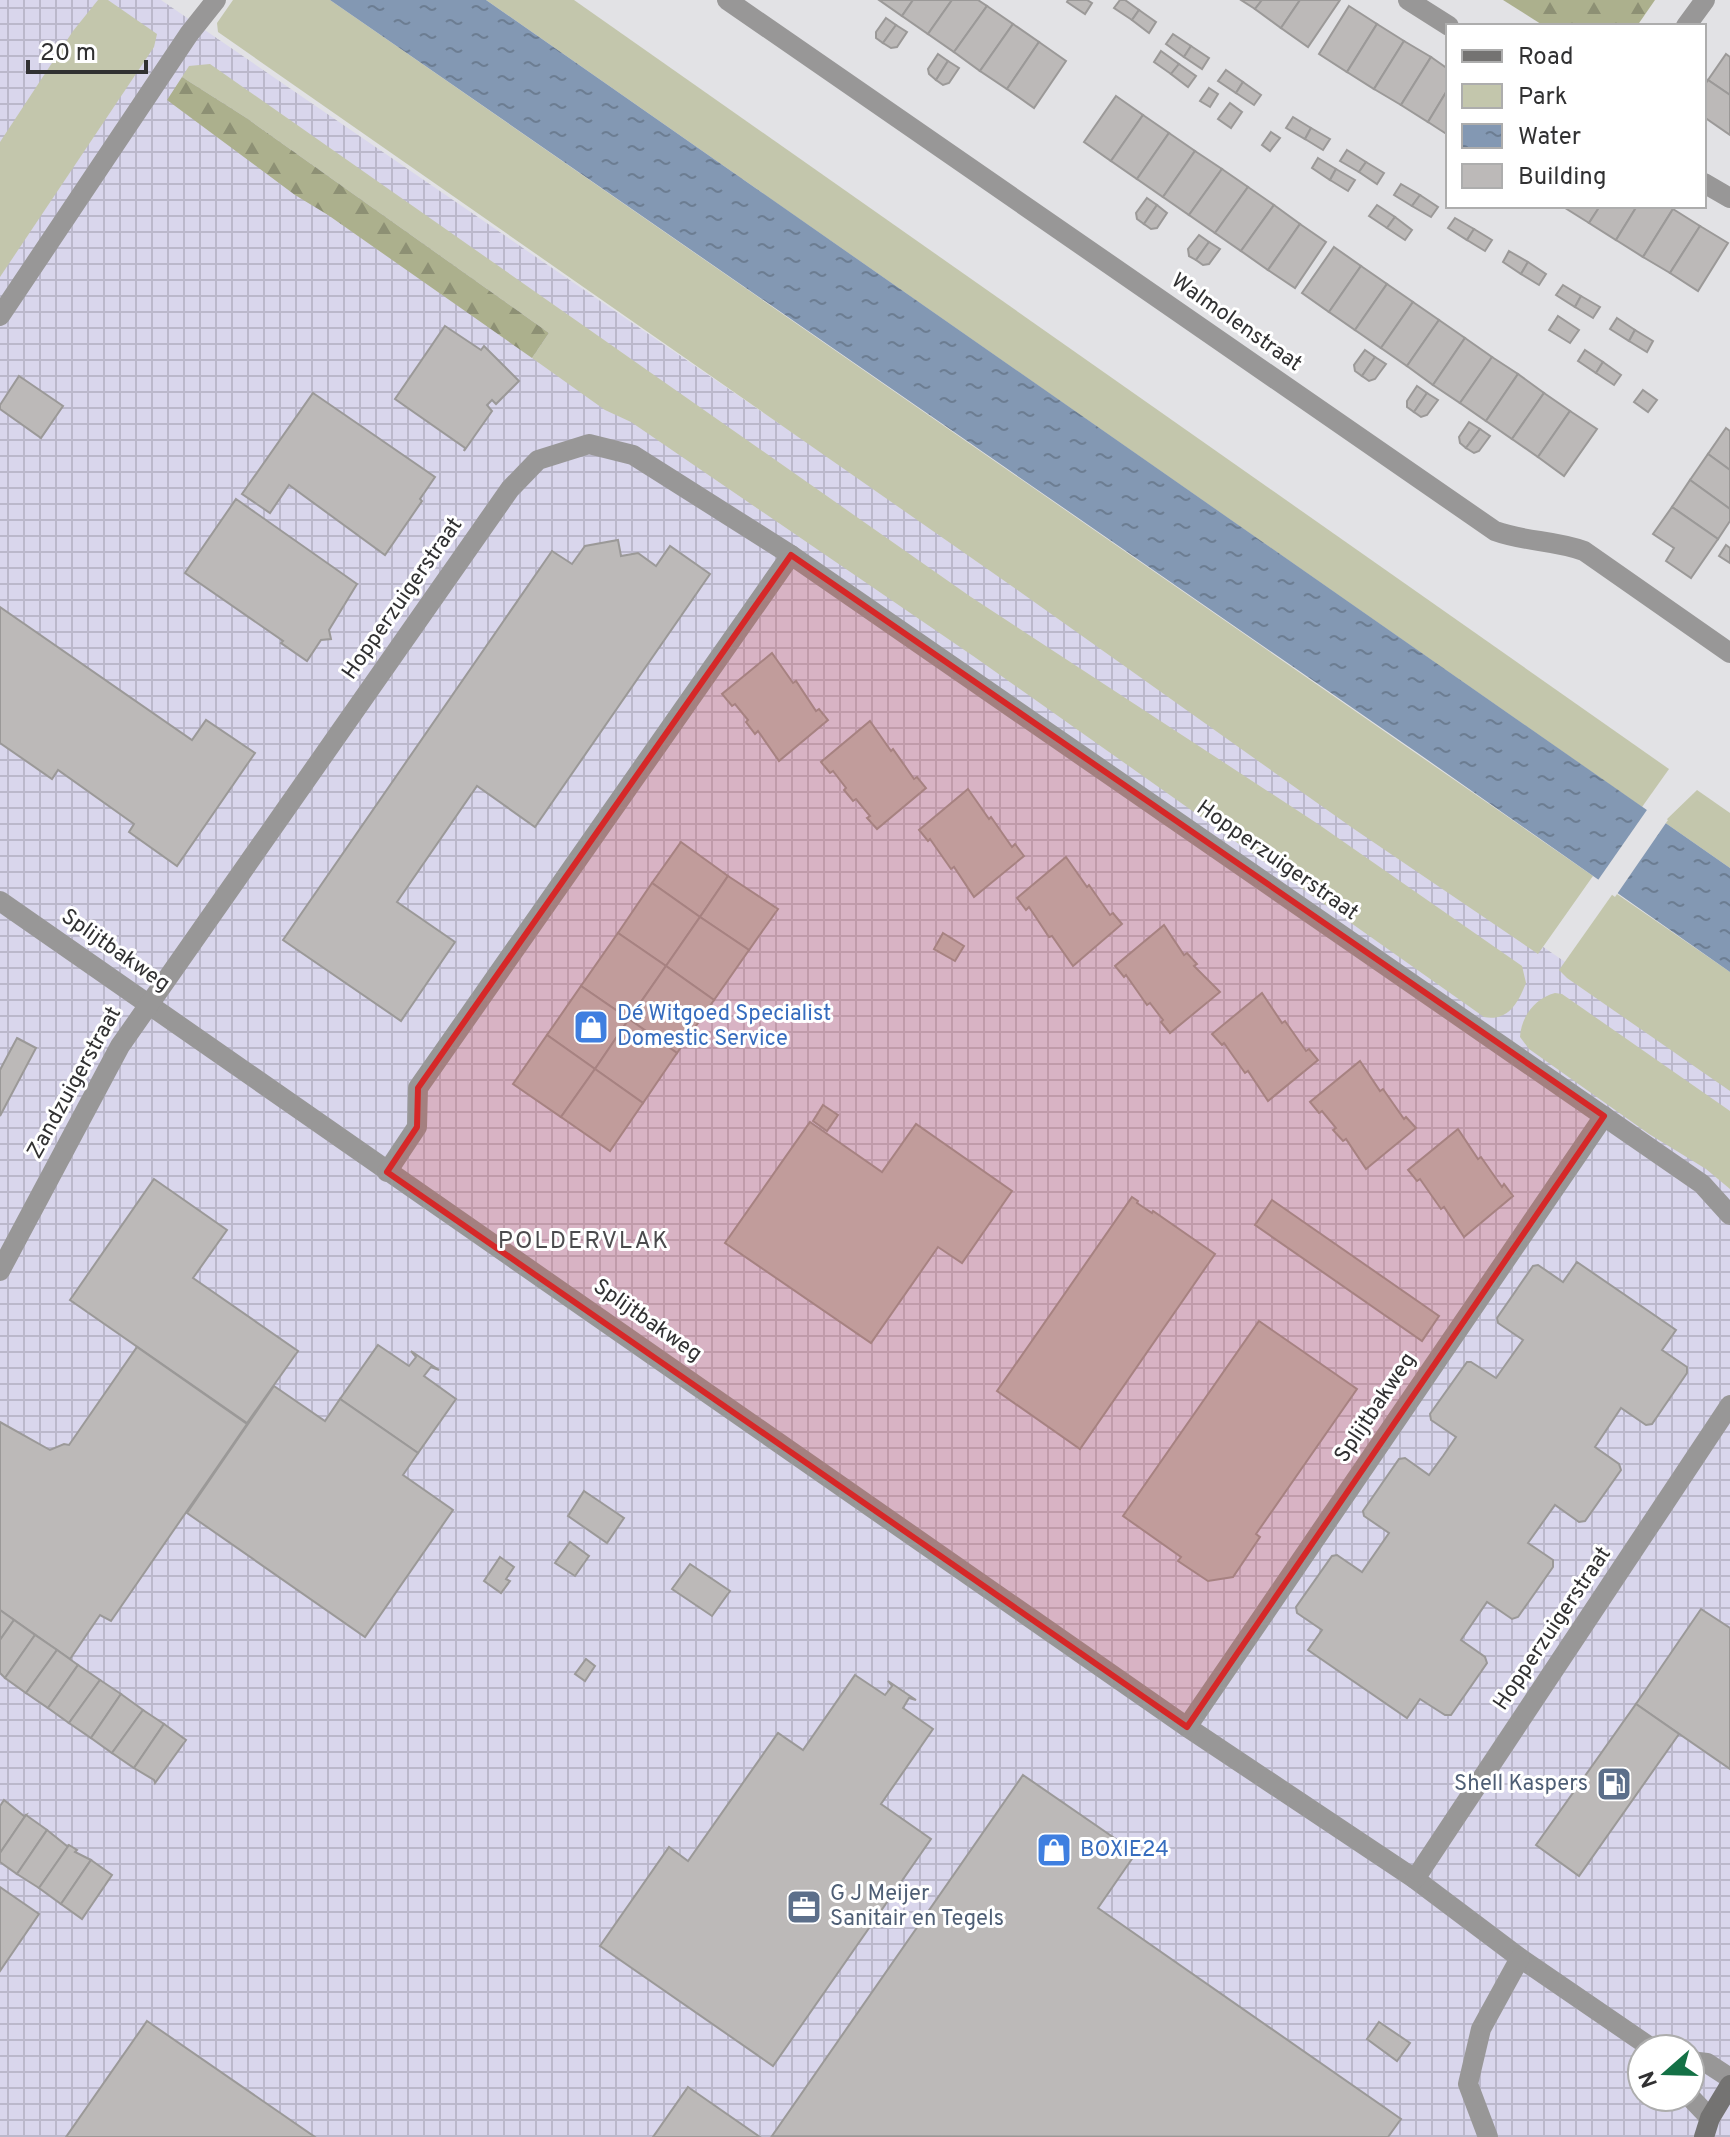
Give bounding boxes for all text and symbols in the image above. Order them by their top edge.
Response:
scale bar [28,24,146,74]
legend [1446,24,1706,208]
text: 20 m [40,39,96,69]
text: Road [1518,43,1574,73]
text: Park [1518,83,1568,113]
text: Water [1518,123,1581,153]
text: Building [1518,163,1607,193]
street label: Walmolenstraat [1165,268,1307,378]
street label: Hopperzuigerstraat [337,513,469,685]
street label: Hopperzuigerstraat [1191,795,1363,927]
street label: Splijtbakweg [55,904,175,998]
place label: Dé Witgoed Specialist Domestic Service [617,1001,831,1053]
street label: Zandzuigerstraat [22,1002,128,1164]
shop icon: Dé Witgoed Specialist Domestic Service [572,1008,610,1046]
district label: POLDERVLAK [498,1227,670,1257]
street label: Splijtbakweg [587,1274,707,1368]
street label: Splijtbakweg [1329,1348,1423,1468]
street label: Hopperzuigerstraat [1488,1542,1618,1716]
fuel station icon: Shell Kaspers [1595,1765,1633,1803]
place label: Shell Kaspers [1454,1771,1588,1798]
shop icon: BOXIE24 [1035,1831,1073,1869]
place label: BOXIE24 [1080,1837,1169,1864]
place label: G J Meijer Sanitair en Tegels [830,1881,1004,1933]
office icon: G J Meijer Sanitair en Tegels [785,1888,823,1926]
north arrow [1626,2033,1706,2113]
text: N [1634,2067,1665,2091]

